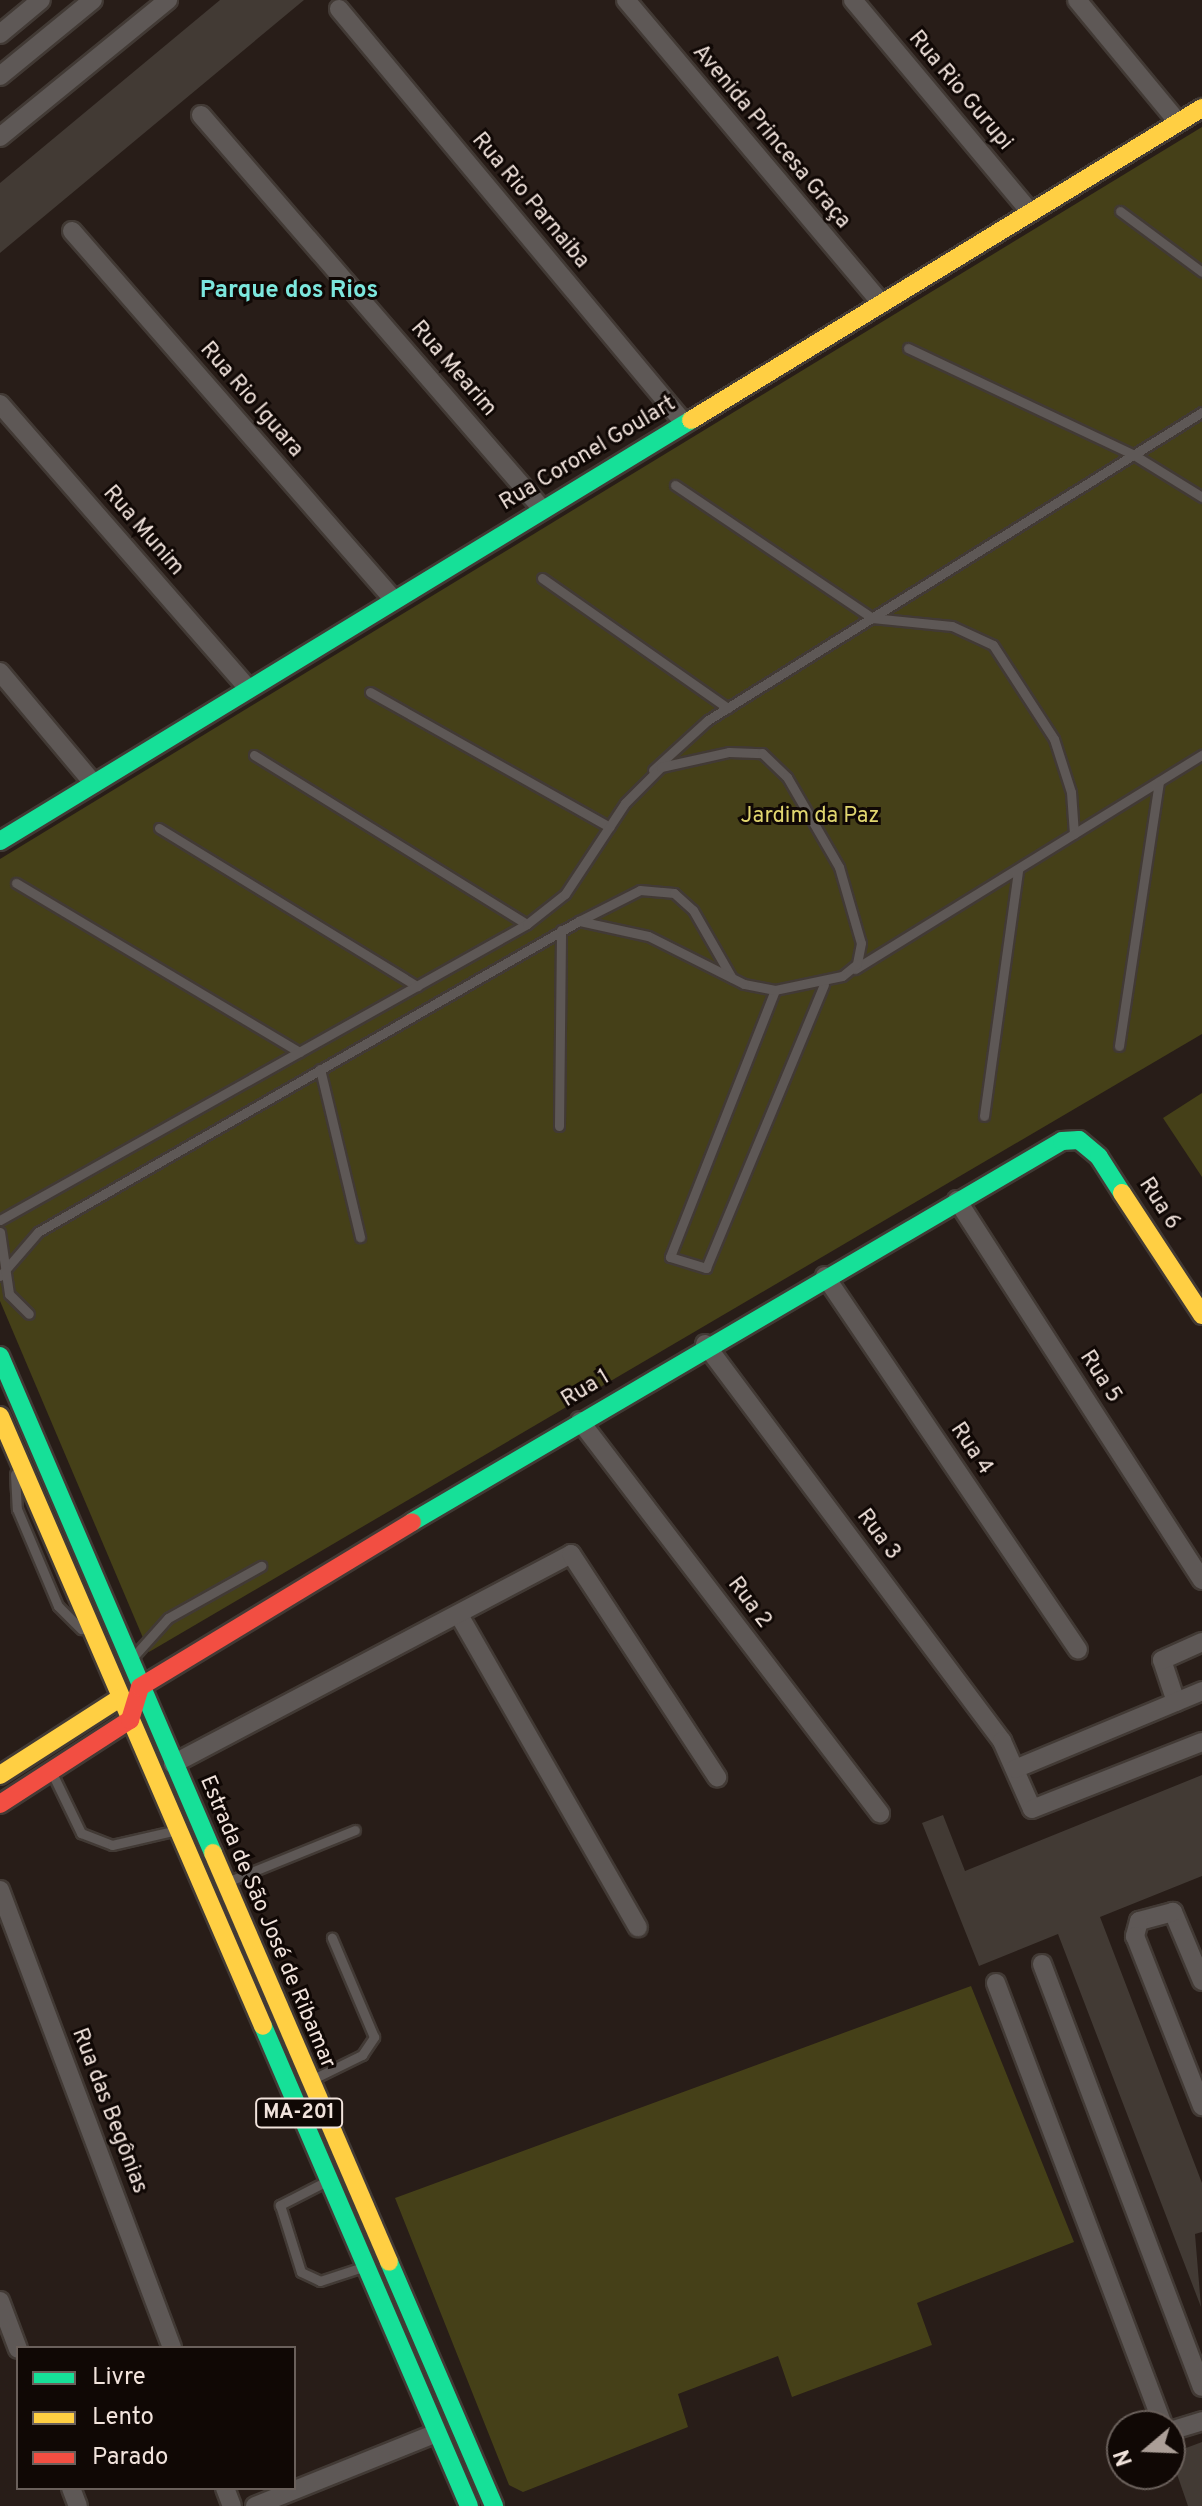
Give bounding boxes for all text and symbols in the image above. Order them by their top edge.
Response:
street label: Rua Rio Gurupi [902,26,1018,156]
street label: Avenida Princesa Graça [686,40,856,234]
street label: Rua Rio Parnaiba [466,128,594,274]
district label: Parque dos Rios [200,278,378,306]
street label: Rua Mearim [404,316,502,422]
street label: Rua Rio Iguara [194,337,308,463]
street label: Rua Coronel Goulart [495,391,681,517]
street label: Rua Munim [97,481,189,581]
park label: Jardim da Paz [741,804,879,830]
street label: Rua 6 [1132,1173,1186,1235]
street label: Rua 5 [1073,1346,1127,1408]
street label: Rua 1 [557,1364,615,1414]
street label: Rua 4 [944,1418,998,1480]
street label: Rua 3 [850,1504,906,1566]
street label: Rua 2 [721,1572,777,1634]
street label: Estrada de São José de Ribamar [193,1772,341,2072]
street label: Rua das Begônias [65,2025,153,2197]
road number: MA-201 [255,2097,343,2129]
legend [16,2346,296,2490]
text: Livre [92,2363,146,2393]
text: Lento [92,2403,154,2433]
north arrow [1106,2410,1186,2490]
text: Parado [92,2443,168,2473]
text: N [1109,2445,1140,2469]

